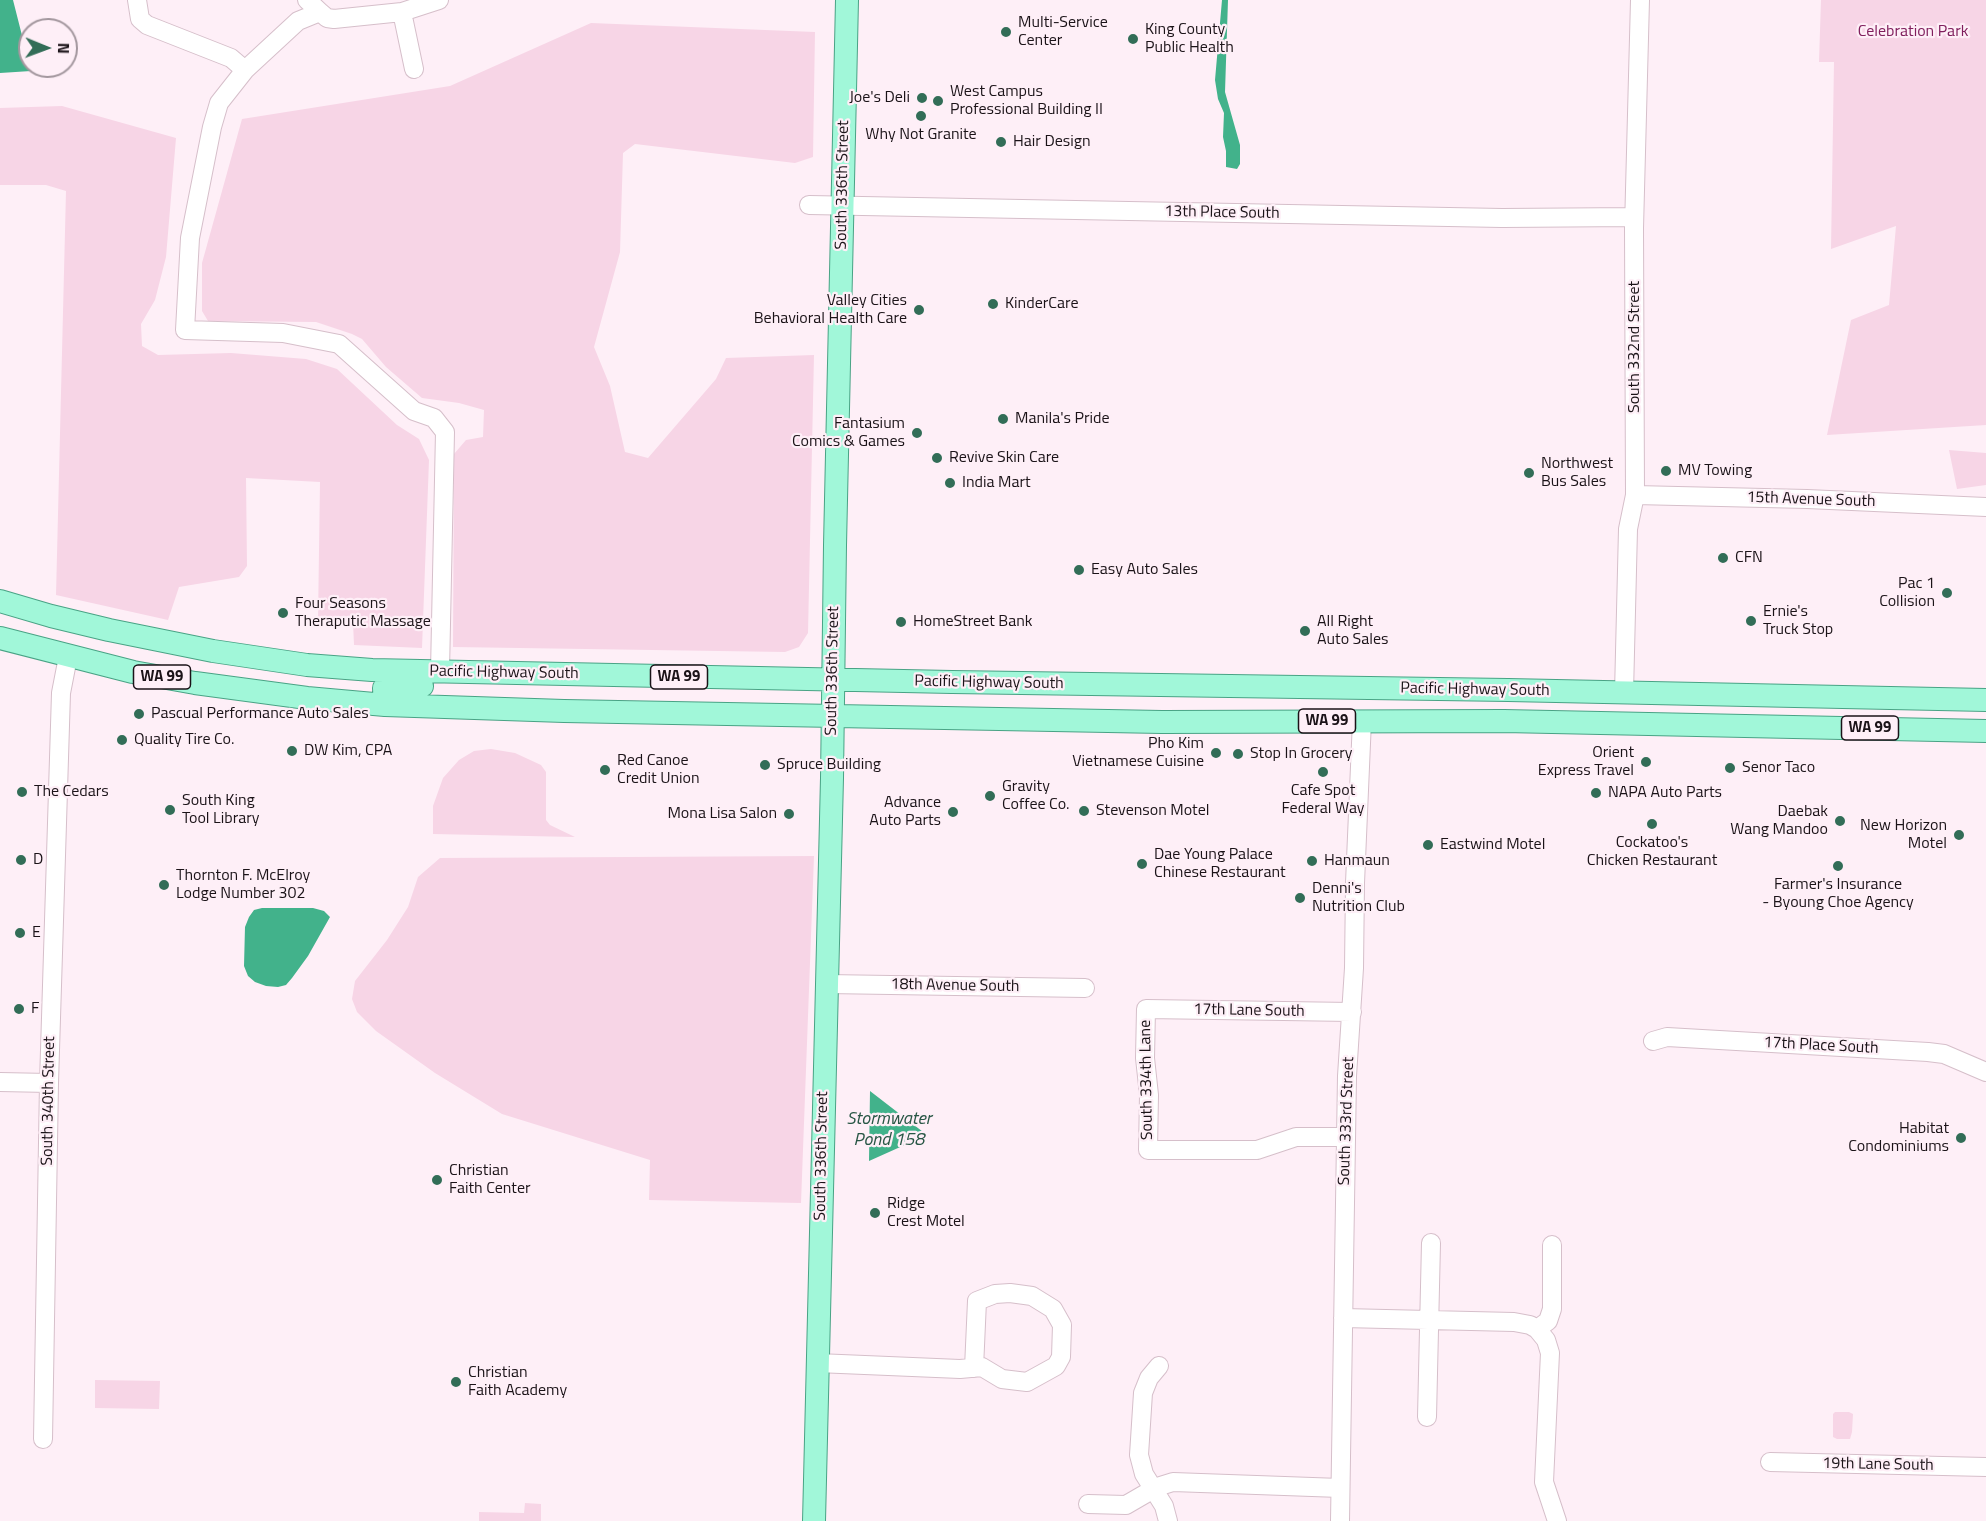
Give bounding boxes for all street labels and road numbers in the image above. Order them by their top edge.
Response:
street label: South 336th Street [832,120,854,250]
street label: 13th Place South [1164,202,1280,224]
street label: South 332nd Street [1625,281,1645,413]
street label: 15th Avenue South [1746,488,1876,512]
street label: South 336th Street [822,606,844,736]
street label: Pacific Highway South [429,662,579,684]
road number: WA 99 [134,665,190,689]
road number: WA 99 [650,665,708,689]
street label: Pacific Highway South [914,672,1064,694]
street label: Pacific Highway South [1400,679,1550,701]
road number: WA 99 [1298,709,1356,733]
road number: WA 99 [1842,716,1898,740]
street label: 18th Avenue South [890,975,1020,997]
street label: 17th Lane South [1193,1000,1305,1022]
street label: South 334th Lane [1136,1020,1158,1140]
street label: 17th Place South [1763,1033,1879,1059]
street label: South 340th Street [38,1036,60,1166]
street label: South 333rd Street [1335,1056,1359,1186]
street label: South 336th Street [811,1091,833,1221]
street label: 19th Lane South [1822,1454,1934,1476]

